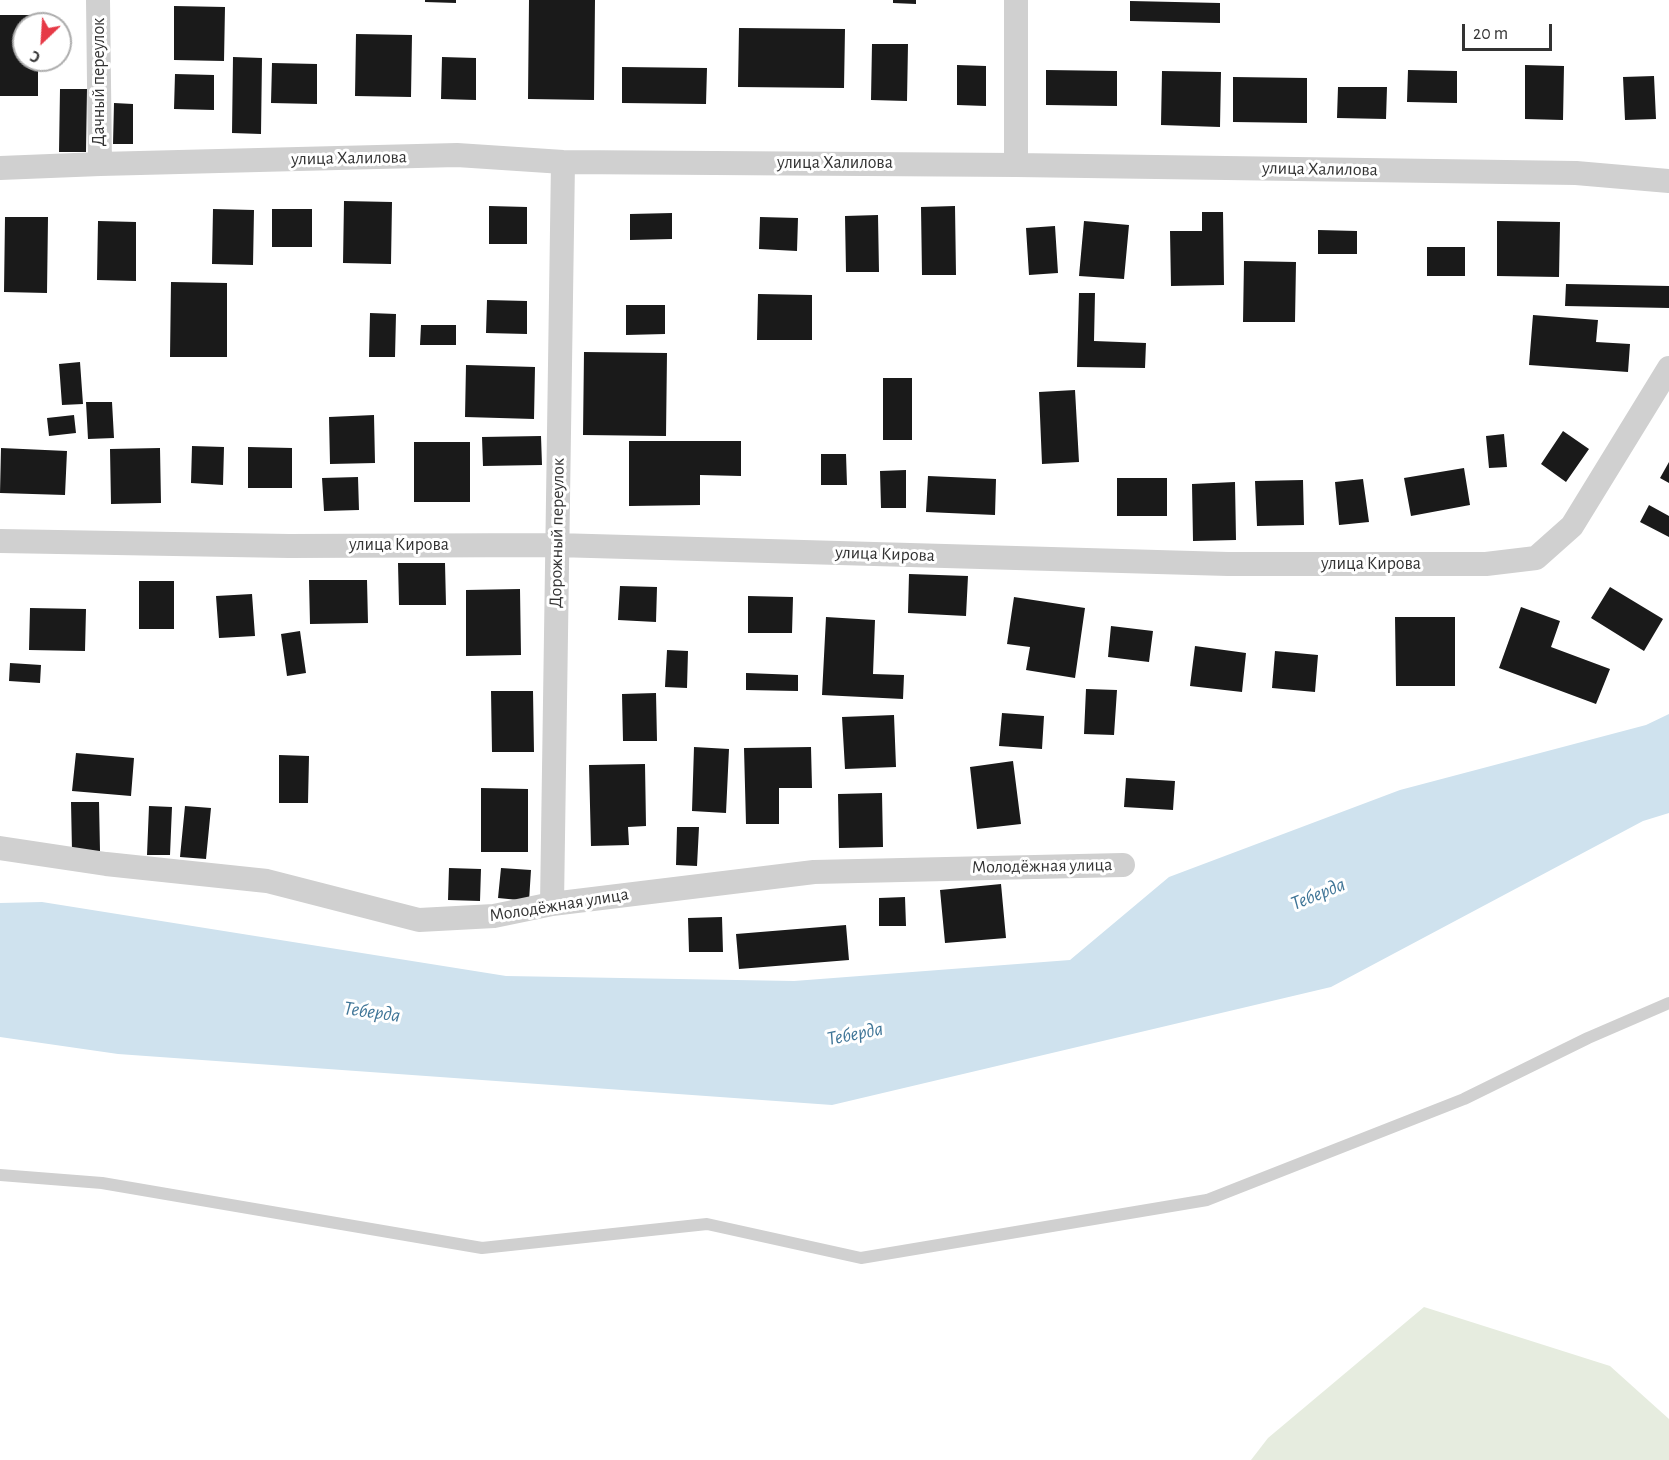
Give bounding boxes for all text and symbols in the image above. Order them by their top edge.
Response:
north arrow [12,12,72,72]
scale bar [1465,12,1555,50]
street label: Дачный переулок [88,18,110,146]
text: 20 m [1473,25,1508,43]
text: С [28,47,43,66]
street label: улица Халилова [291,146,407,170]
street label: улица Халилова [777,152,893,174]
street label: улица Халилова [1262,157,1378,181]
street label: Дорожный переулок [545,458,569,608]
street label: улица Кирова [349,534,449,556]
street label: улица Кирова [835,541,935,567]
street label: улица Кирова [1321,553,1421,575]
street label: Молодёжная улица [971,854,1113,878]
water label: Теберда [1287,872,1349,916]
street label: Молодёжная улица [488,883,630,927]
water label: Теберда [342,996,402,1028]
water label: Теберда [825,1017,885,1051]

